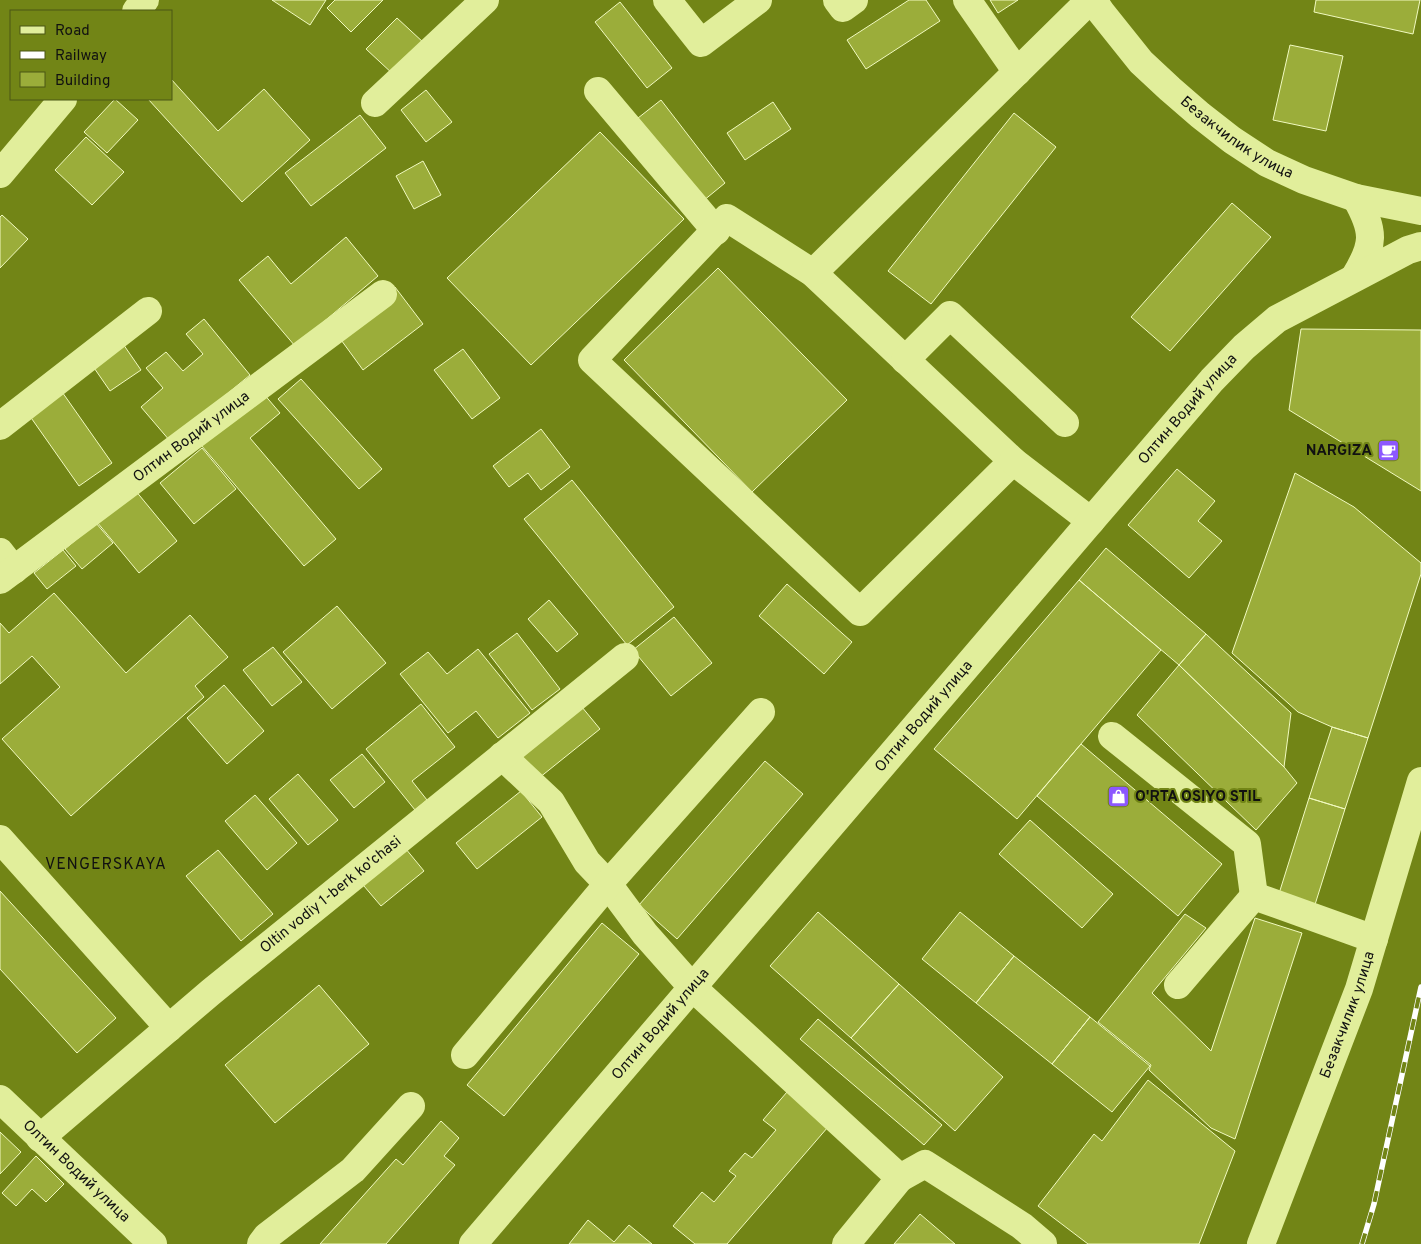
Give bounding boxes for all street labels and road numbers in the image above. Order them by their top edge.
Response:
street label: Безакчилик улица [1176,92,1296,183]
street label: Олтин Водий улица [1134,350,1241,468]
street label: Олтин Водий улица [129,387,254,487]
street label: Олтин Водий улица [871,657,977,776]
street label: Oltin vodiy 1-berk ko'chasi [256,832,405,958]
street label: Безакчилик улица [1316,949,1379,1081]
street label: Олтин Водий улица [608,965,714,1084]
street label: Олтин Водий улица [19,1116,134,1227]

